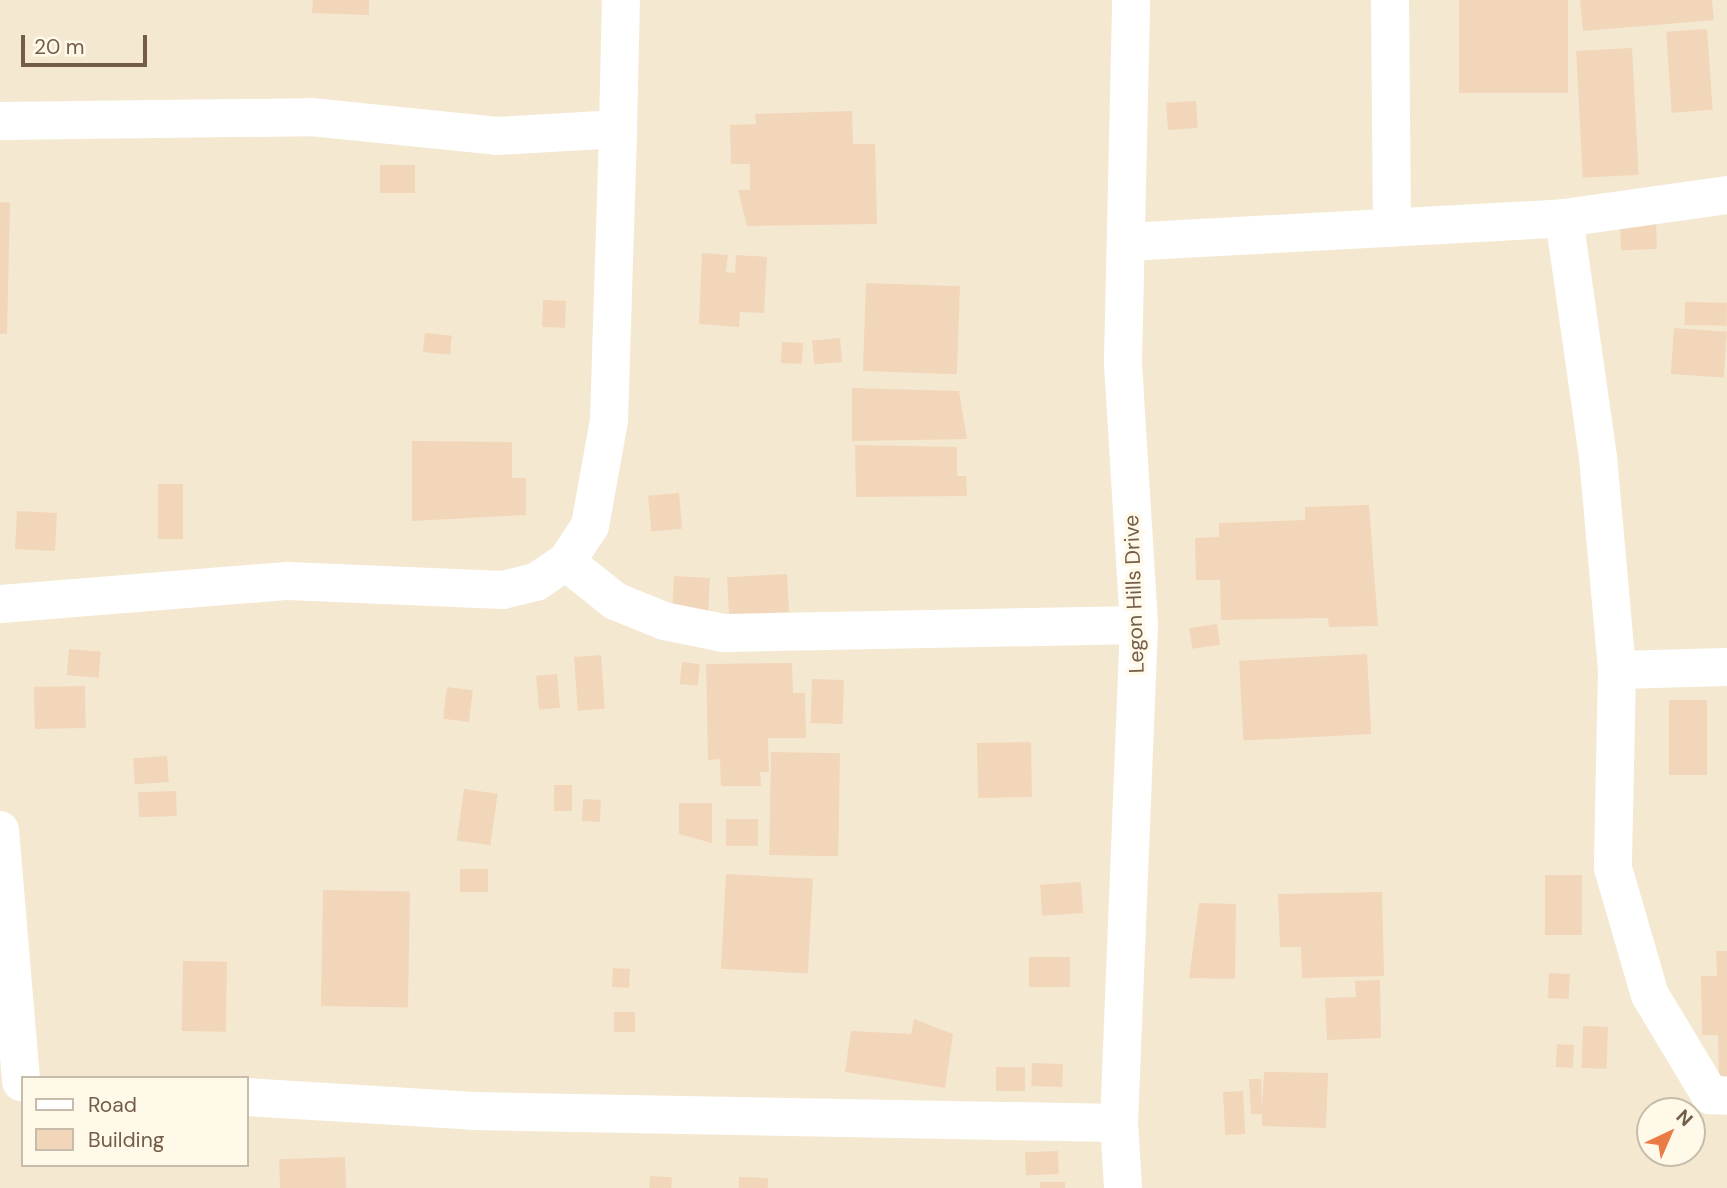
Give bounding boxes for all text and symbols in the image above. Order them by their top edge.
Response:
scale bar [24,21,150,65]
text: 20 m [34,33,85,61]
street label: Legon Hills Drive [1119,514,1149,674]
legend [21,1076,248,1167]
text: Road [88,1091,137,1119]
north arrow [1636,1097,1706,1167]
text: N [1671,1104,1698,1132]
text: Building [88,1126,164,1154]

